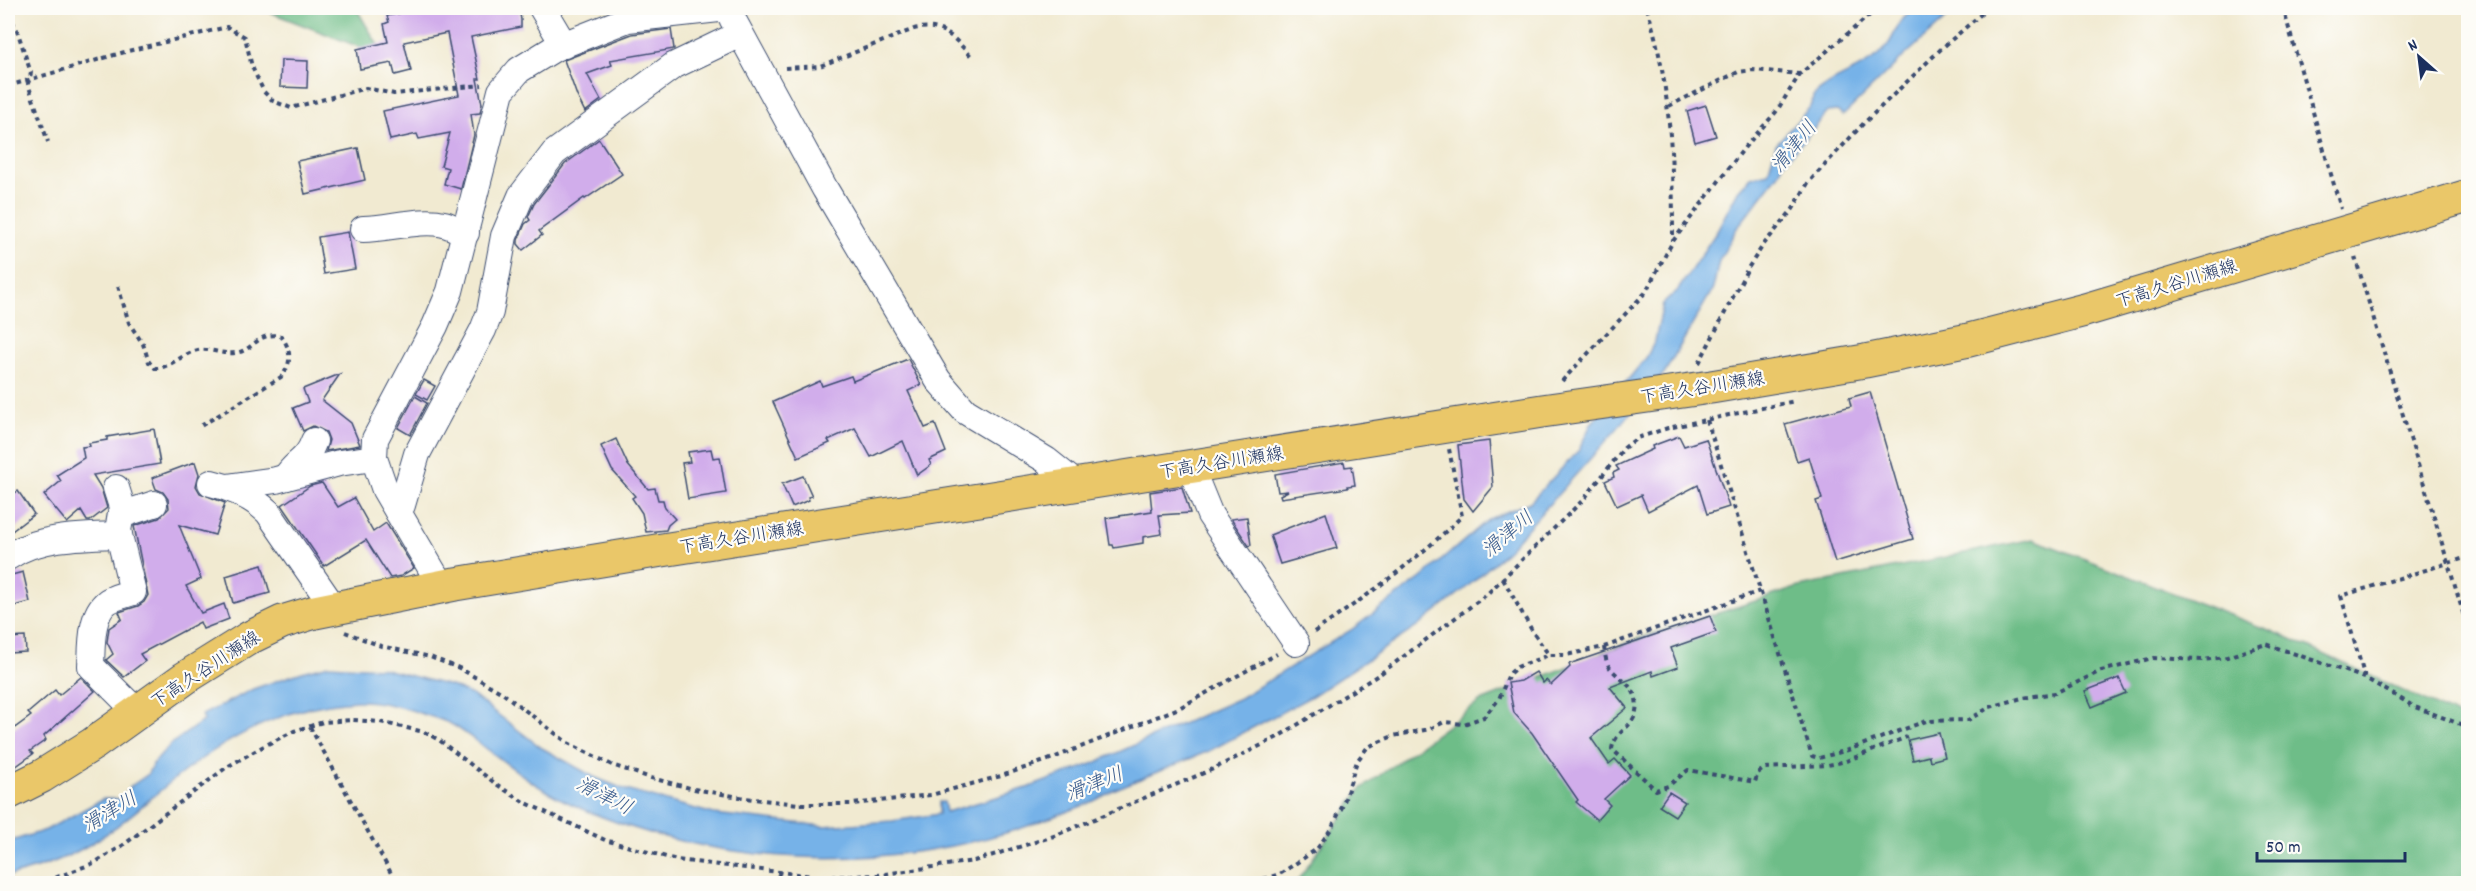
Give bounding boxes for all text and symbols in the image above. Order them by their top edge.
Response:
north arrow [2389,27,2449,87]
text: N [2404,34,2422,58]
water label: 滑津川 [1766,116,1825,180]
street label: 下高久谷川瀬線 [2113,255,2241,316]
street label: 下高久谷川瀬線 [1638,367,1767,412]
street label: 下高久谷川瀬線 [1157,442,1286,487]
water label: 滑津川 [1477,505,1541,565]
street label: 下高久谷川瀬線 [677,517,806,562]
street label: 下高久谷川瀬線 [147,626,266,716]
water label: 滑津川 [1062,762,1128,810]
water label: 滑津川 [571,772,637,824]
water label: 滑津川 [78,786,143,841]
scale bar [2257,825,2406,863]
text: 50 m [2266,836,2301,861]

